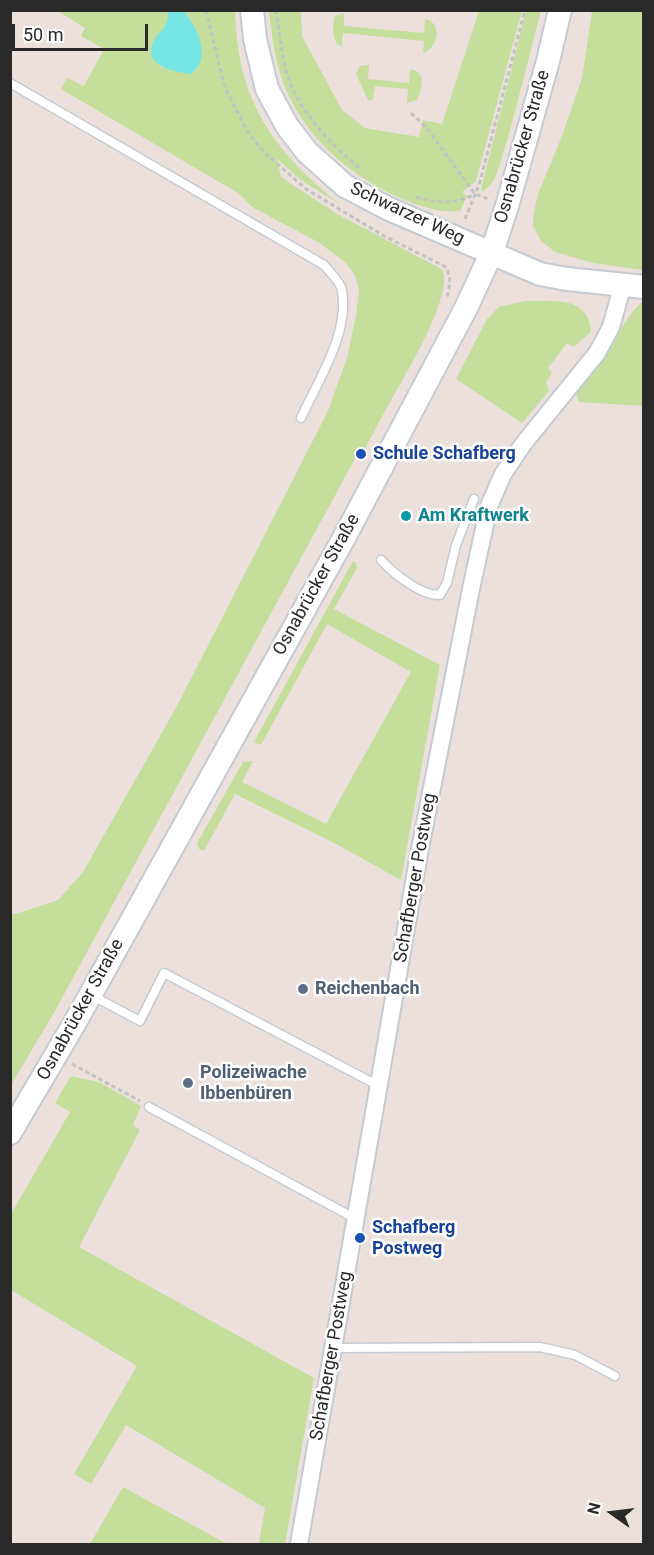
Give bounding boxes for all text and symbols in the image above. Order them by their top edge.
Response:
scale bar [15,12,152,50]
text: 50 m [23,24,63,45]
street label: Osnabrücker Straße [491,68,555,226]
street label: Schwarzer Weg [346,178,468,250]
place label: Schule Schafberg [373,443,516,465]
marker: Schule Schafberg [354,447,368,461]
place label: Am Kraftwerk [418,505,529,527]
marker: Am Kraftwerk [399,509,413,523]
street label: Osnabrücker Straße [269,511,365,659]
street label: Schafberger Postweg [390,792,442,964]
street label: Osnabrücker Straße [33,936,129,1084]
place label: Reichenbach [315,978,420,1000]
marker: Reichenbach [296,982,310,996]
place label: Polizeiwache Ibbenbüren [200,1062,307,1104]
marker: Polizeiwache Ibbenbüren [181,1076,195,1090]
place label: Schafberg Postweg [372,1217,455,1260]
marker: Schafberg Postweg [353,1231,367,1245]
street label: Schafberger Postweg [306,1270,358,1442]
north arrow [582,1483,642,1543]
text: N [583,1501,605,1516]

